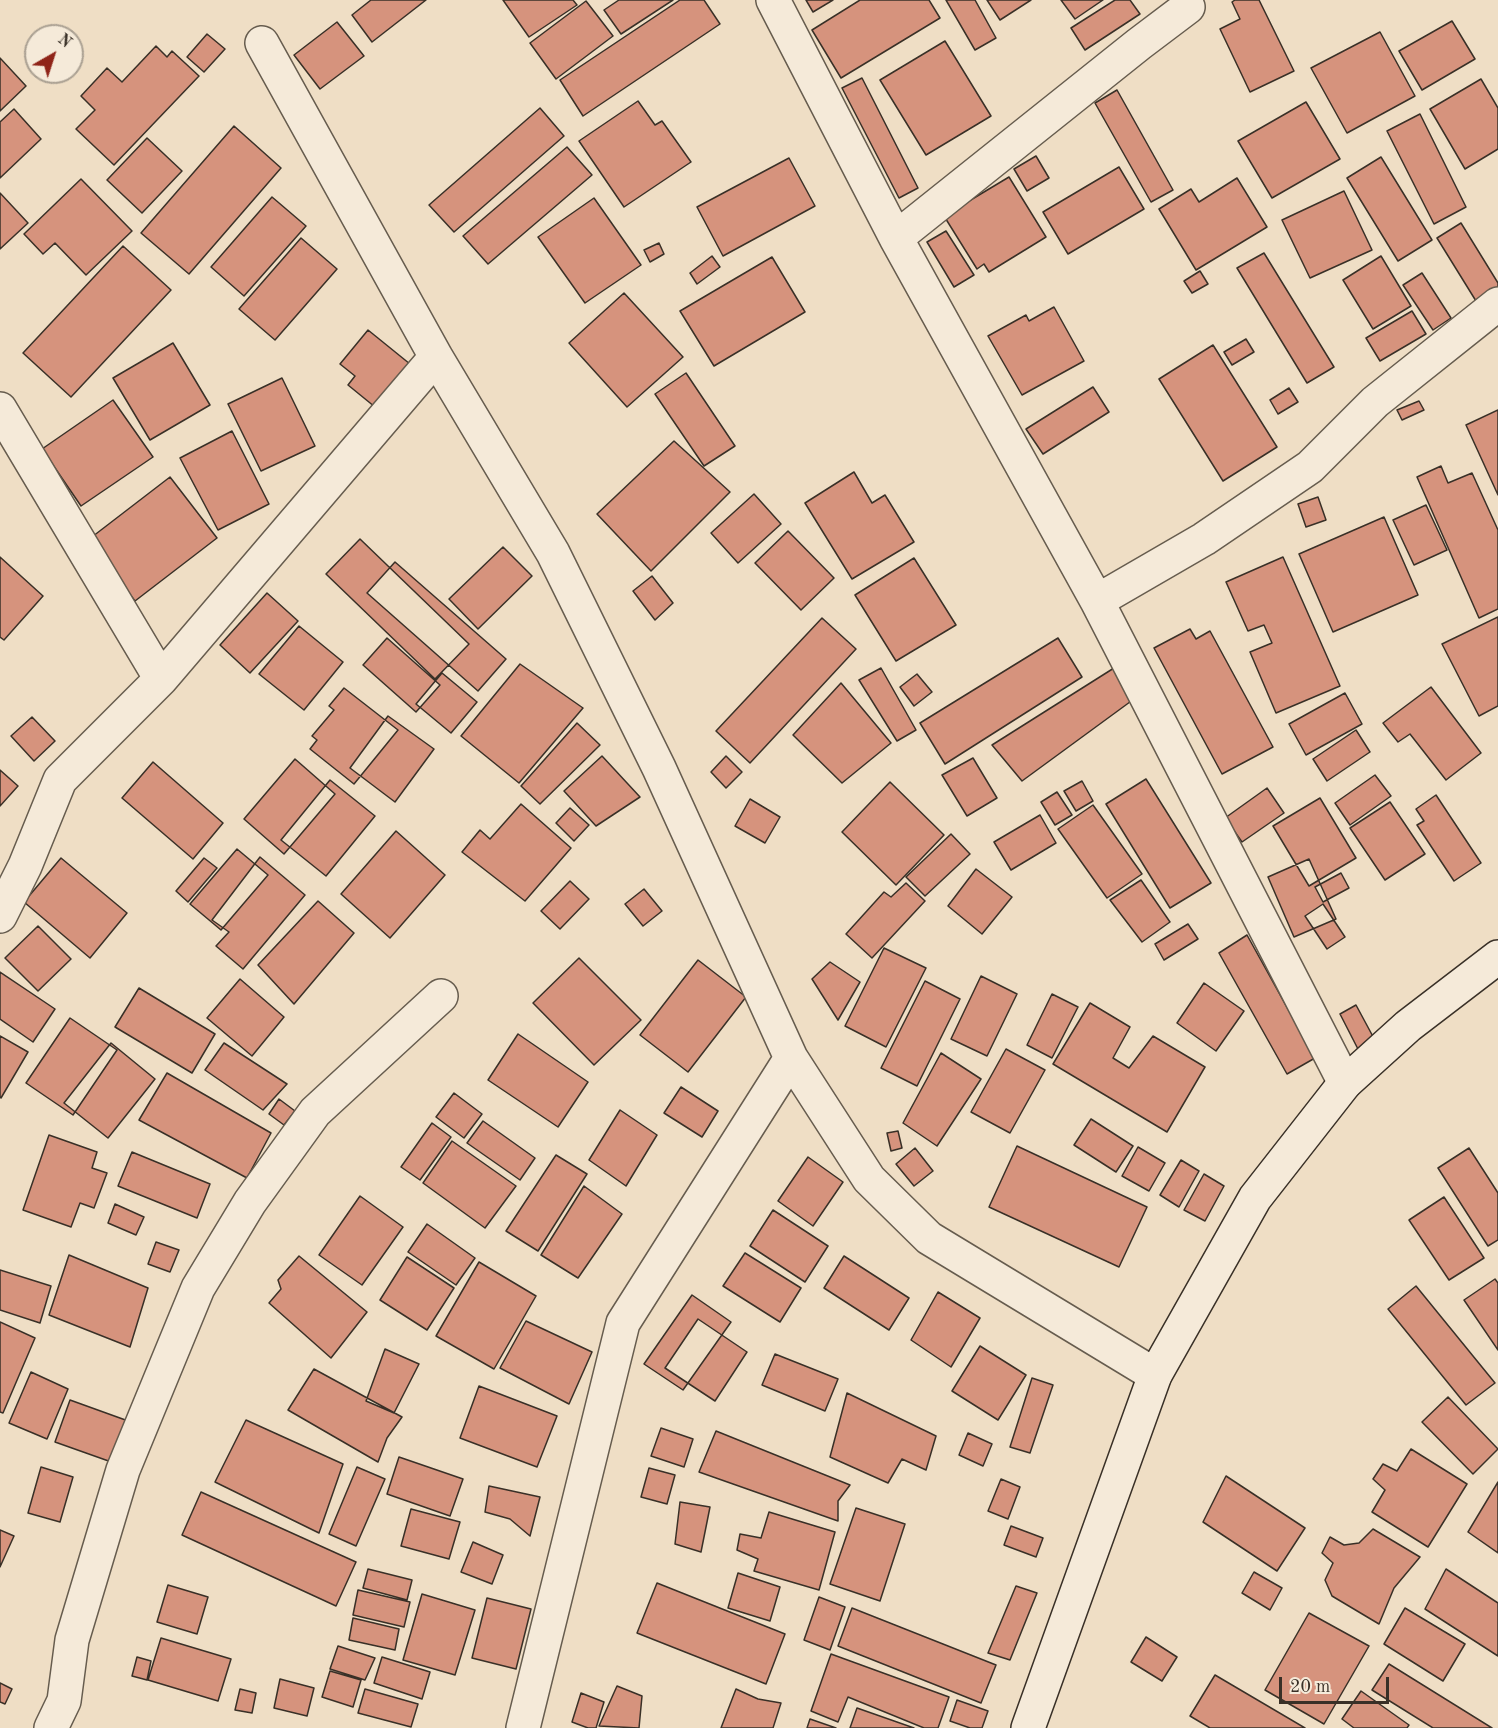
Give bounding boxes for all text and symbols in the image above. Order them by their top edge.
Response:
north arrow [24,24,84,84]
text: N [54,31,74,52]
scale bar [1282,1665,1392,1703]
text: 20 m [1290,1678,1330,1696]

